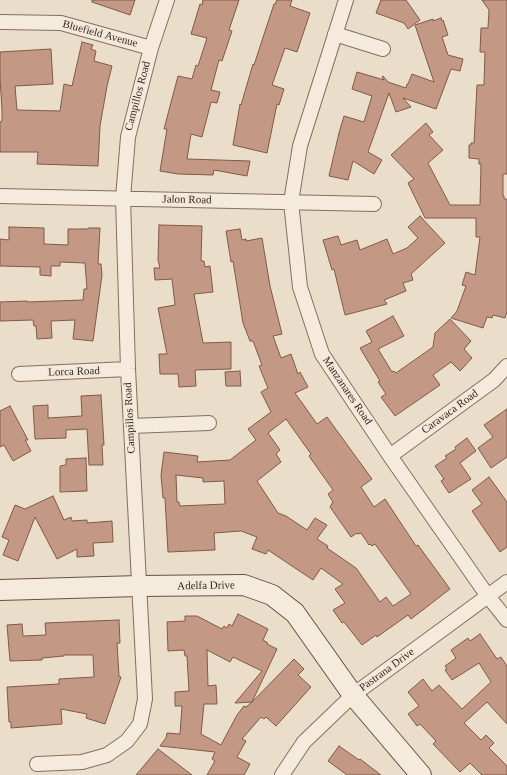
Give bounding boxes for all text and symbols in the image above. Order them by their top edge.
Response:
street label: Bluefield Avenue [61,18,139,50]
street label: Campillos Road [122,60,154,132]
street label: Jalon Road [162,193,212,207]
street label: Manzanares Road [319,355,375,427]
street label: Lorca Road [48,365,100,379]
street label: Campillos Road [122,382,138,454]
street label: Caravaca Road [419,387,481,437]
street label: Adelfa Drive [177,579,235,593]
street label: Pastrana Drive [357,646,417,694]

